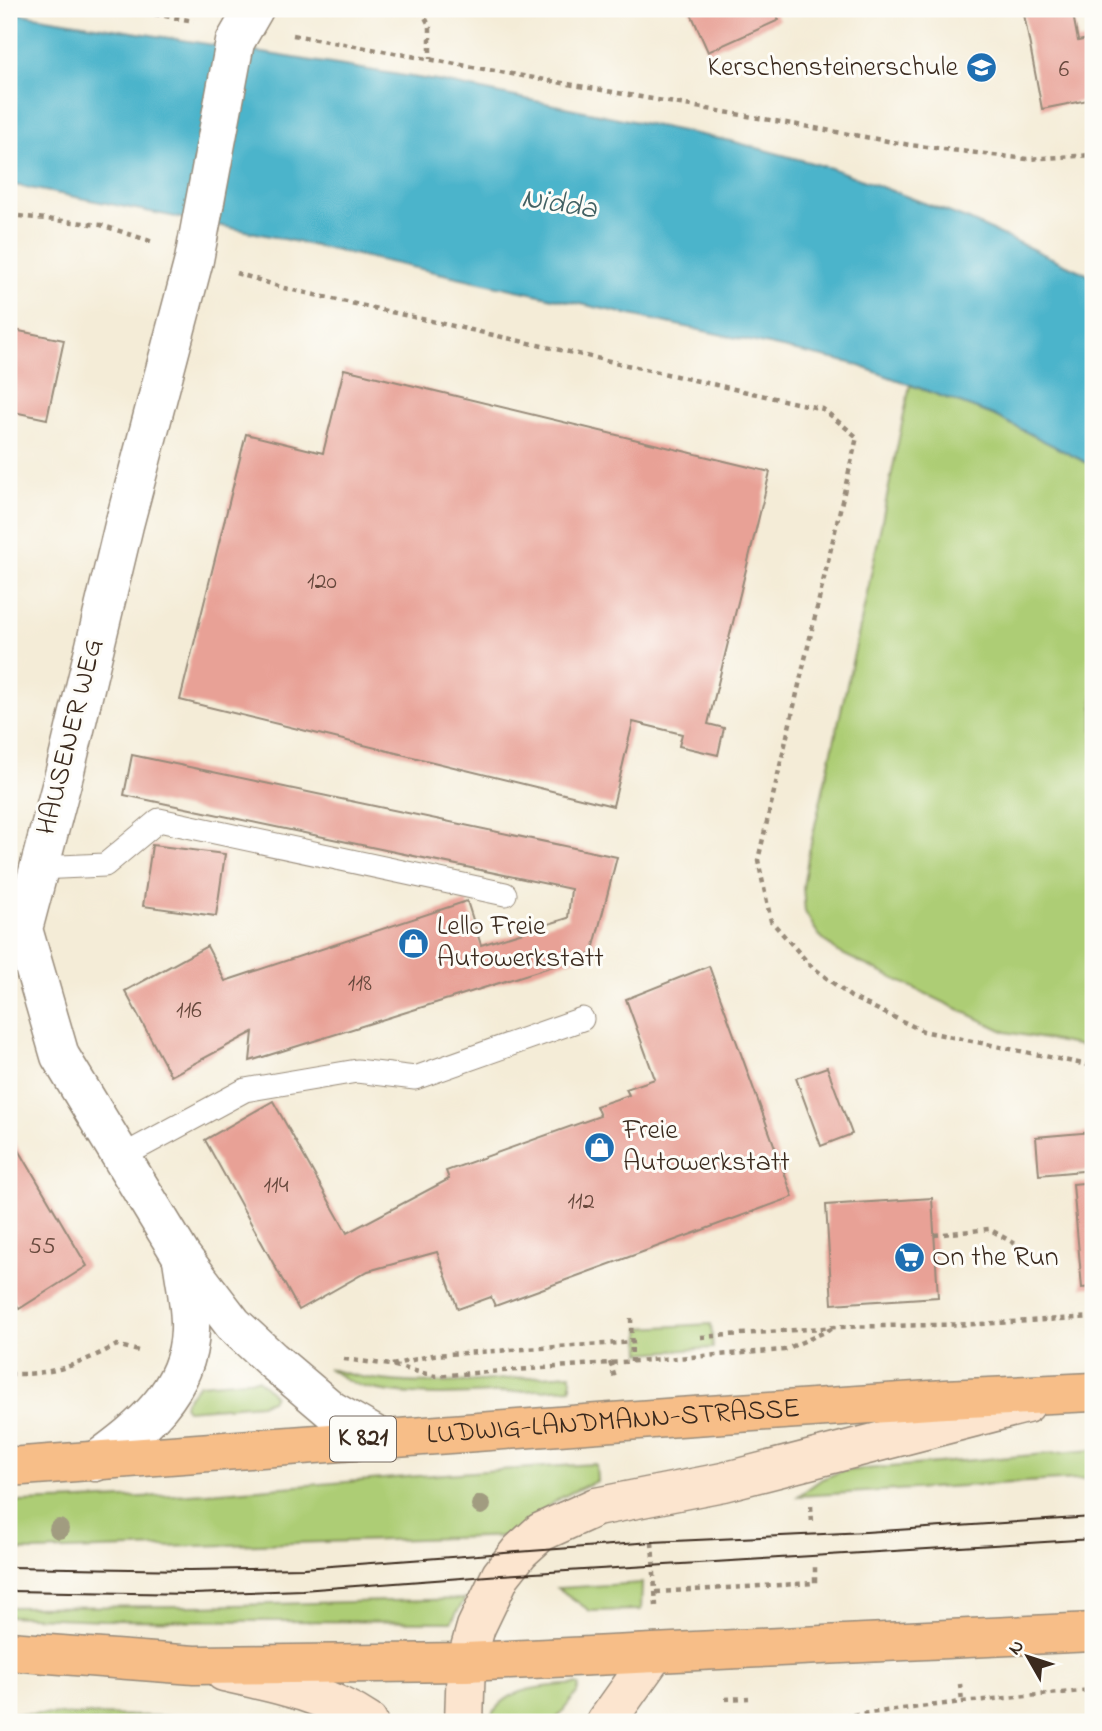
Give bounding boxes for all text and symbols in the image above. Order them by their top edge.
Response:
place label: Kerschensteinerschule [707,48,958,89]
school or university icon: Kerschensteinerschule [964,51,998,85]
house number: 6 [1059,53,1070,88]
water label: Nidda [518,177,601,233]
house number: 120 [307,565,337,600]
street label: HAUSENER WEG [27,635,115,839]
place label: Lello Freie Autowerkstatt [437,907,604,980]
shop icon: Lello Freie Autowerkstatt [397,926,431,960]
house number: 118 [348,967,372,1002]
house number: 116 [176,994,202,1029]
place label: Freie Autowerkstatt [622,1111,790,1184]
shop icon: Freie Autowerkstatt [583,1130,617,1164]
house number: 114 [263,1169,289,1204]
house number: 112 [567,1185,595,1220]
house number: 55 [28,1230,56,1265]
place label: On the Run [932,1238,1059,1279]
supermarket icon: On the Run [892,1241,926,1275]
street label: LUDWIG-LANDMANN-STRASSE [425,1388,801,1456]
road number: K 821 [330,1416,396,1462]
north arrow [993,1622,1064,1692]
text: N [1002,1634,1031,1661]

